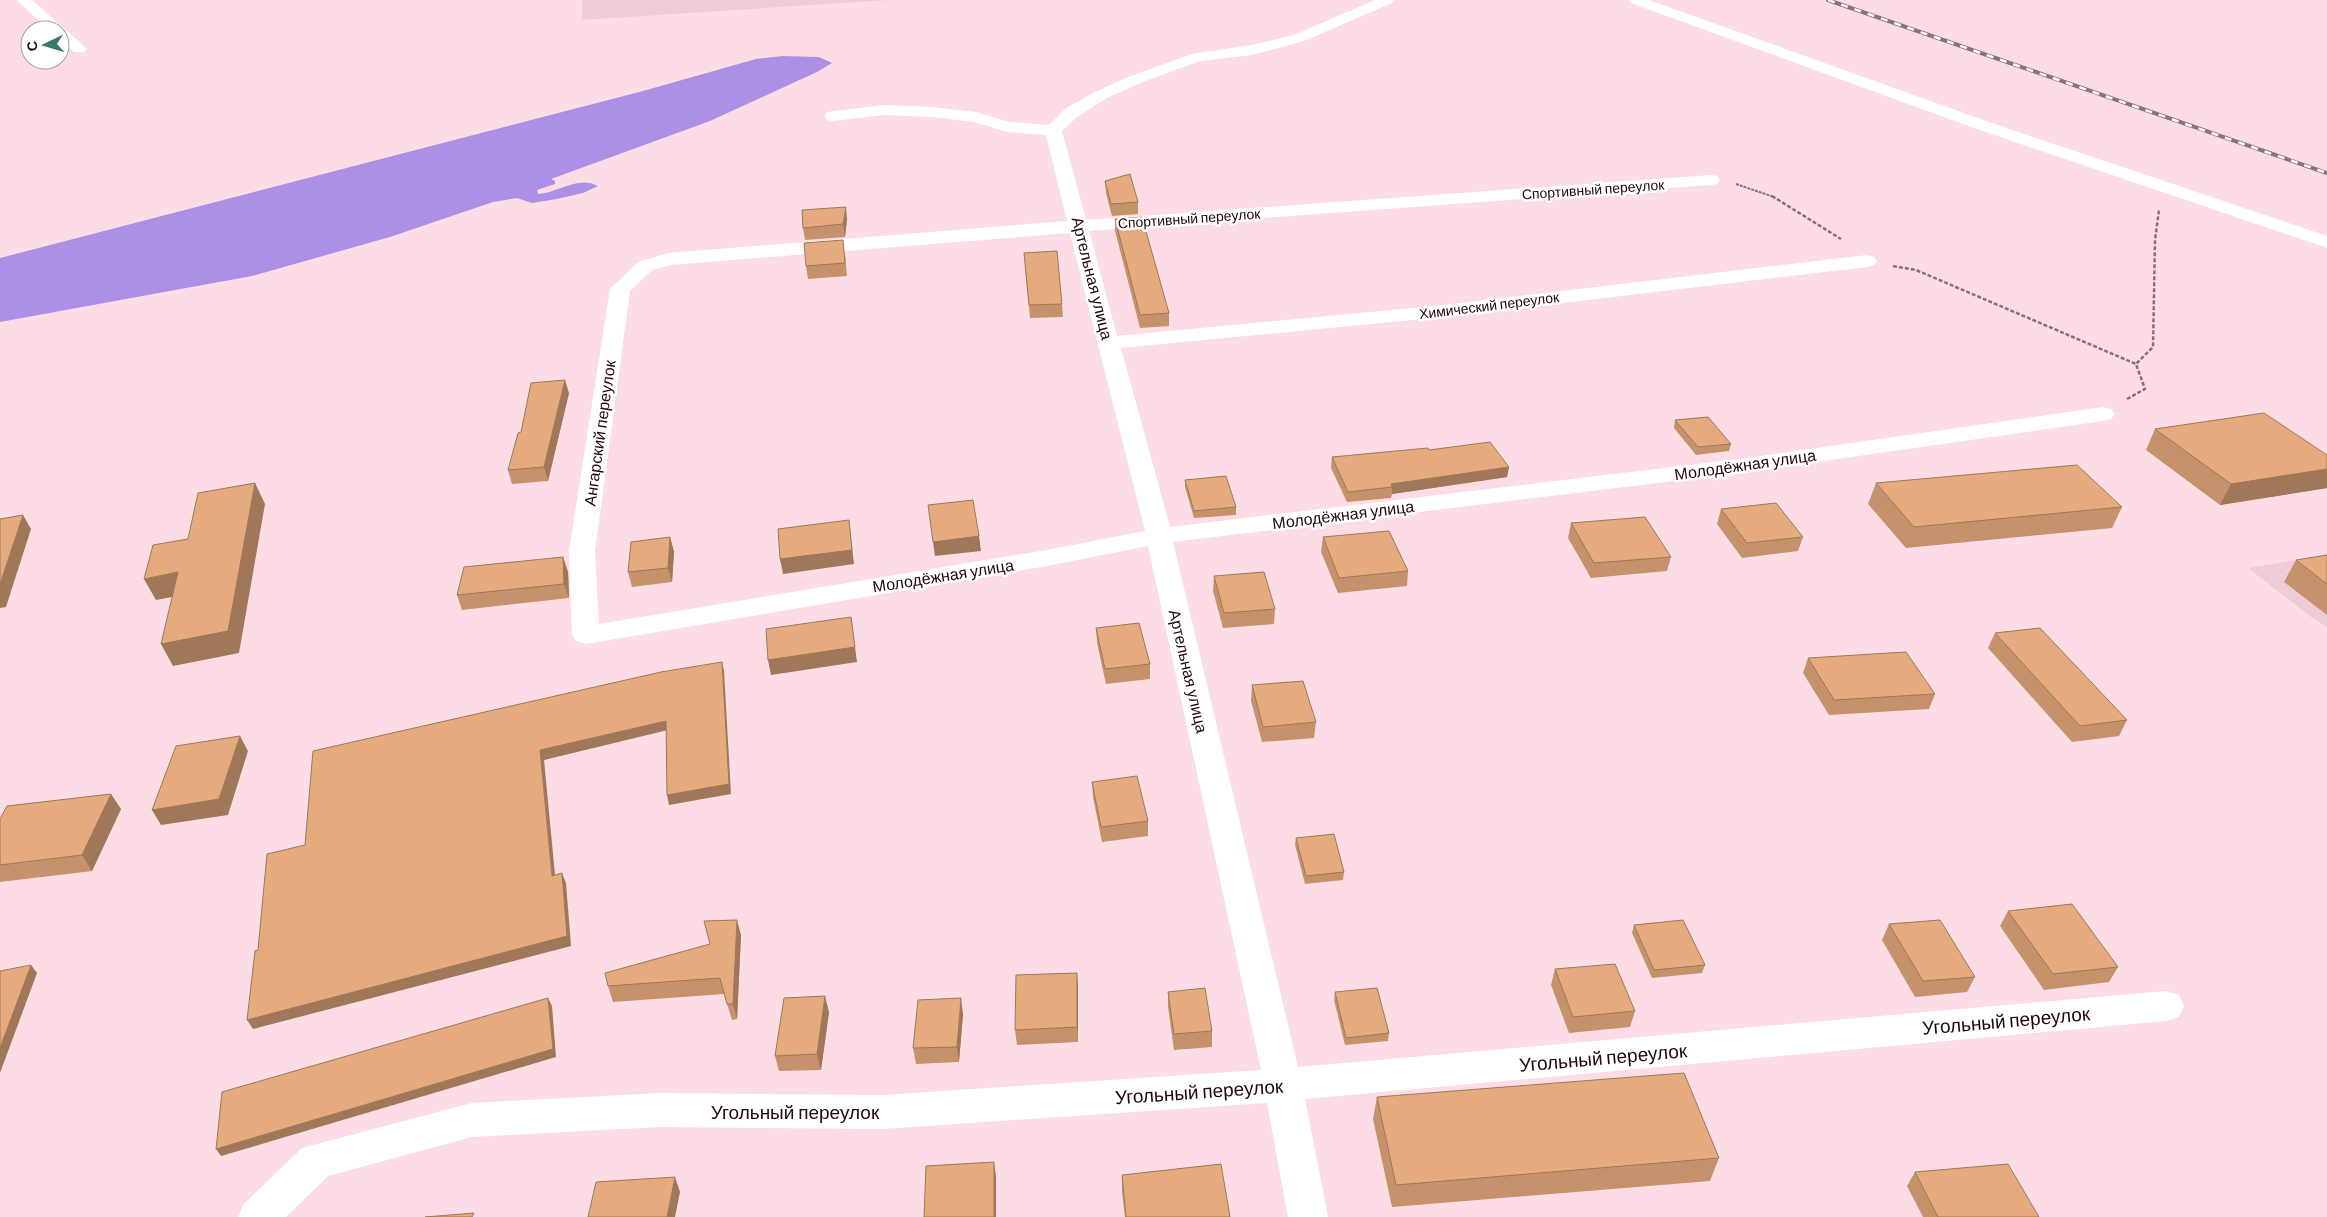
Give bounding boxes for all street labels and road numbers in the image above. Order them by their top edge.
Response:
street label: Спортивный переулок [1521,175,1666,202]
street label: Спортивный переулок [1117,204,1262,231]
street label: Артельная улица [1069,215,1117,342]
street label: Химический переулок [1418,288,1561,322]
street label: Ангарский переулок [579,358,619,507]
street label: Молодёжная улица [1673,445,1817,483]
street label: Молодёжная улица [1271,496,1415,532]
street label: Молодёжная улица [871,554,1015,596]
street label: Артельная улица [1166,607,1212,735]
street label: Угольный переулок [1921,1001,2092,1039]
street label: Угольный переулок [1518,1038,1689,1076]
street label: Угольный переулок [1114,1074,1285,1108]
street label: Угольный переулок [711,1100,880,1123]

